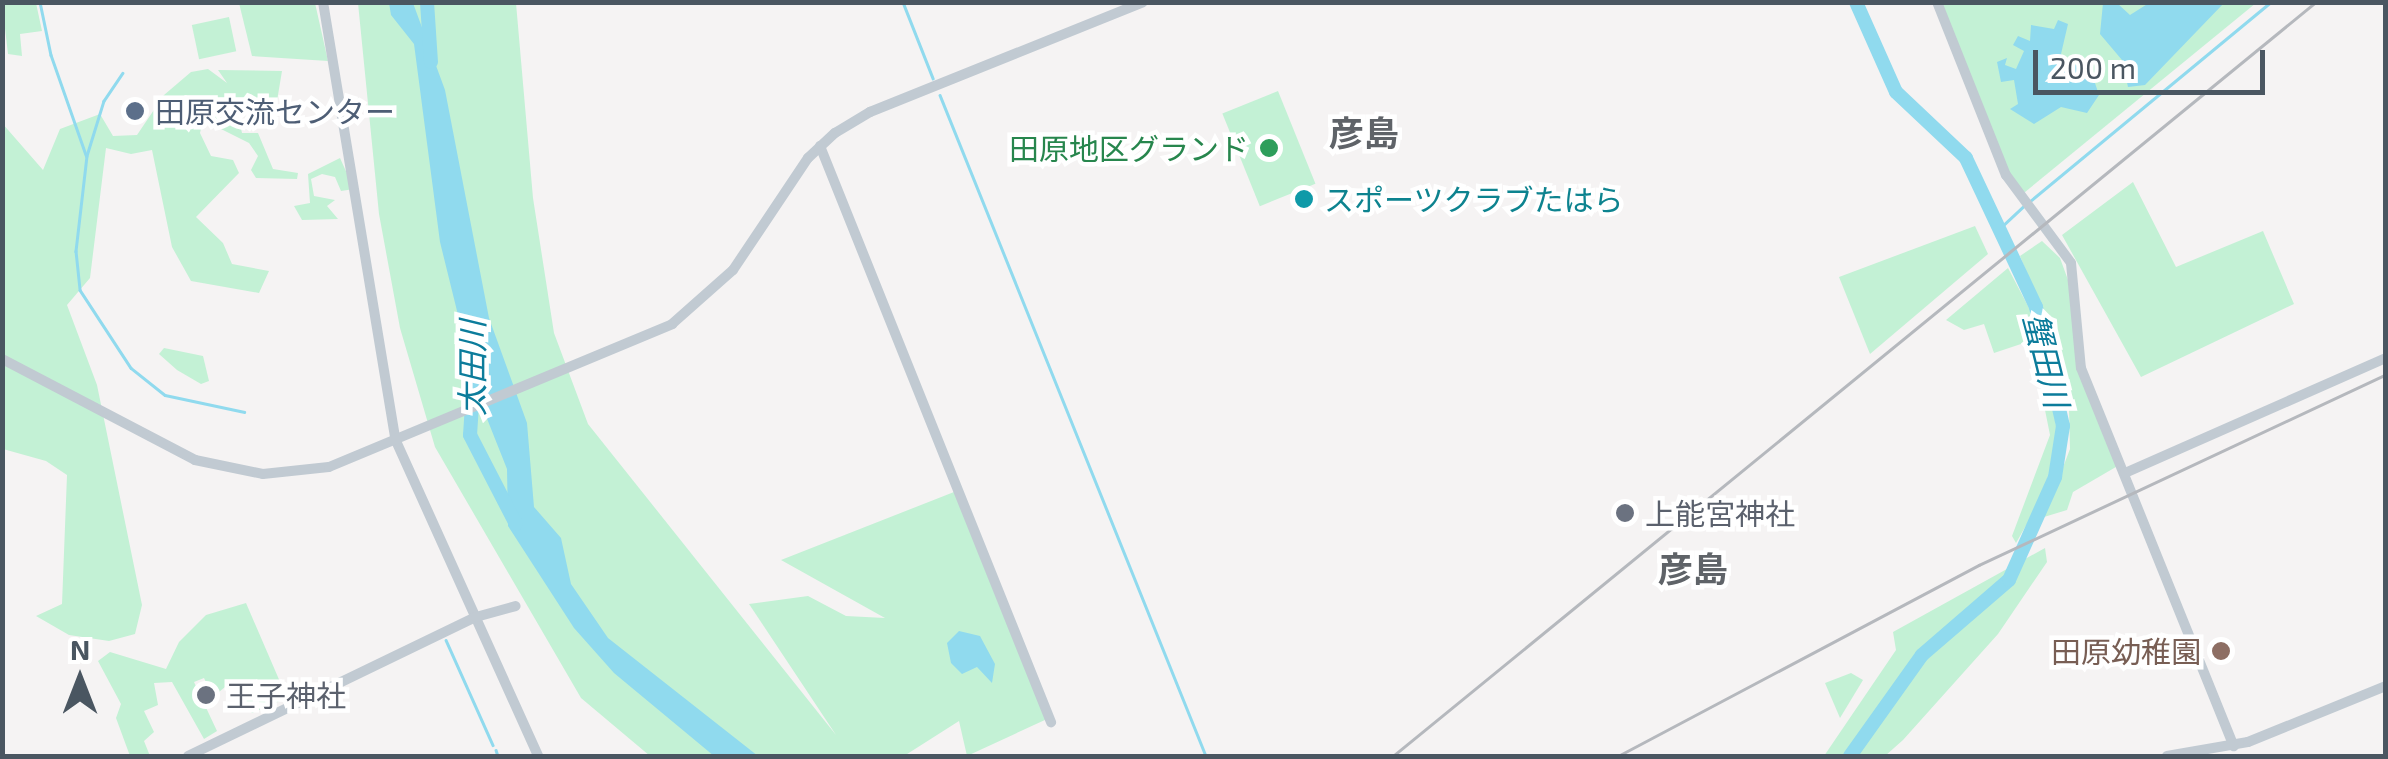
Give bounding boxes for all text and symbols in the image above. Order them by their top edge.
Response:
scale bar [2038,30,2270,92]
text: 200 m [2050,49,2136,85]
place label: 田原交流センター [155,93,395,129]
marker: 田原交流センター [124,100,146,122]
district label: 彦島 [1329,111,1399,153]
place label: 田原地区グランド [1009,130,1249,166]
marker: 田原地区グランド [1258,137,1280,159]
place label: スポーツクラブたはら [1324,181,1624,217]
marker: スポーツクラブたはら [1293,188,1315,210]
water label: 蟹田川 [2017,309,2077,411]
water label: 太田川 [452,320,490,416]
place label: 上能宮神社 [1645,495,1795,531]
marker: 上能宮神社 [1614,502,1636,524]
district label: 彦島 [1658,547,1728,589]
north arrow [30,629,130,729]
text: N [70,632,90,666]
place label: 田原幼稚園 [2051,633,2201,669]
marker: 田原幼稚園 [2210,640,2232,662]
place label: 王子神社 [226,677,346,713]
marker: 王子神社 [195,684,217,706]

